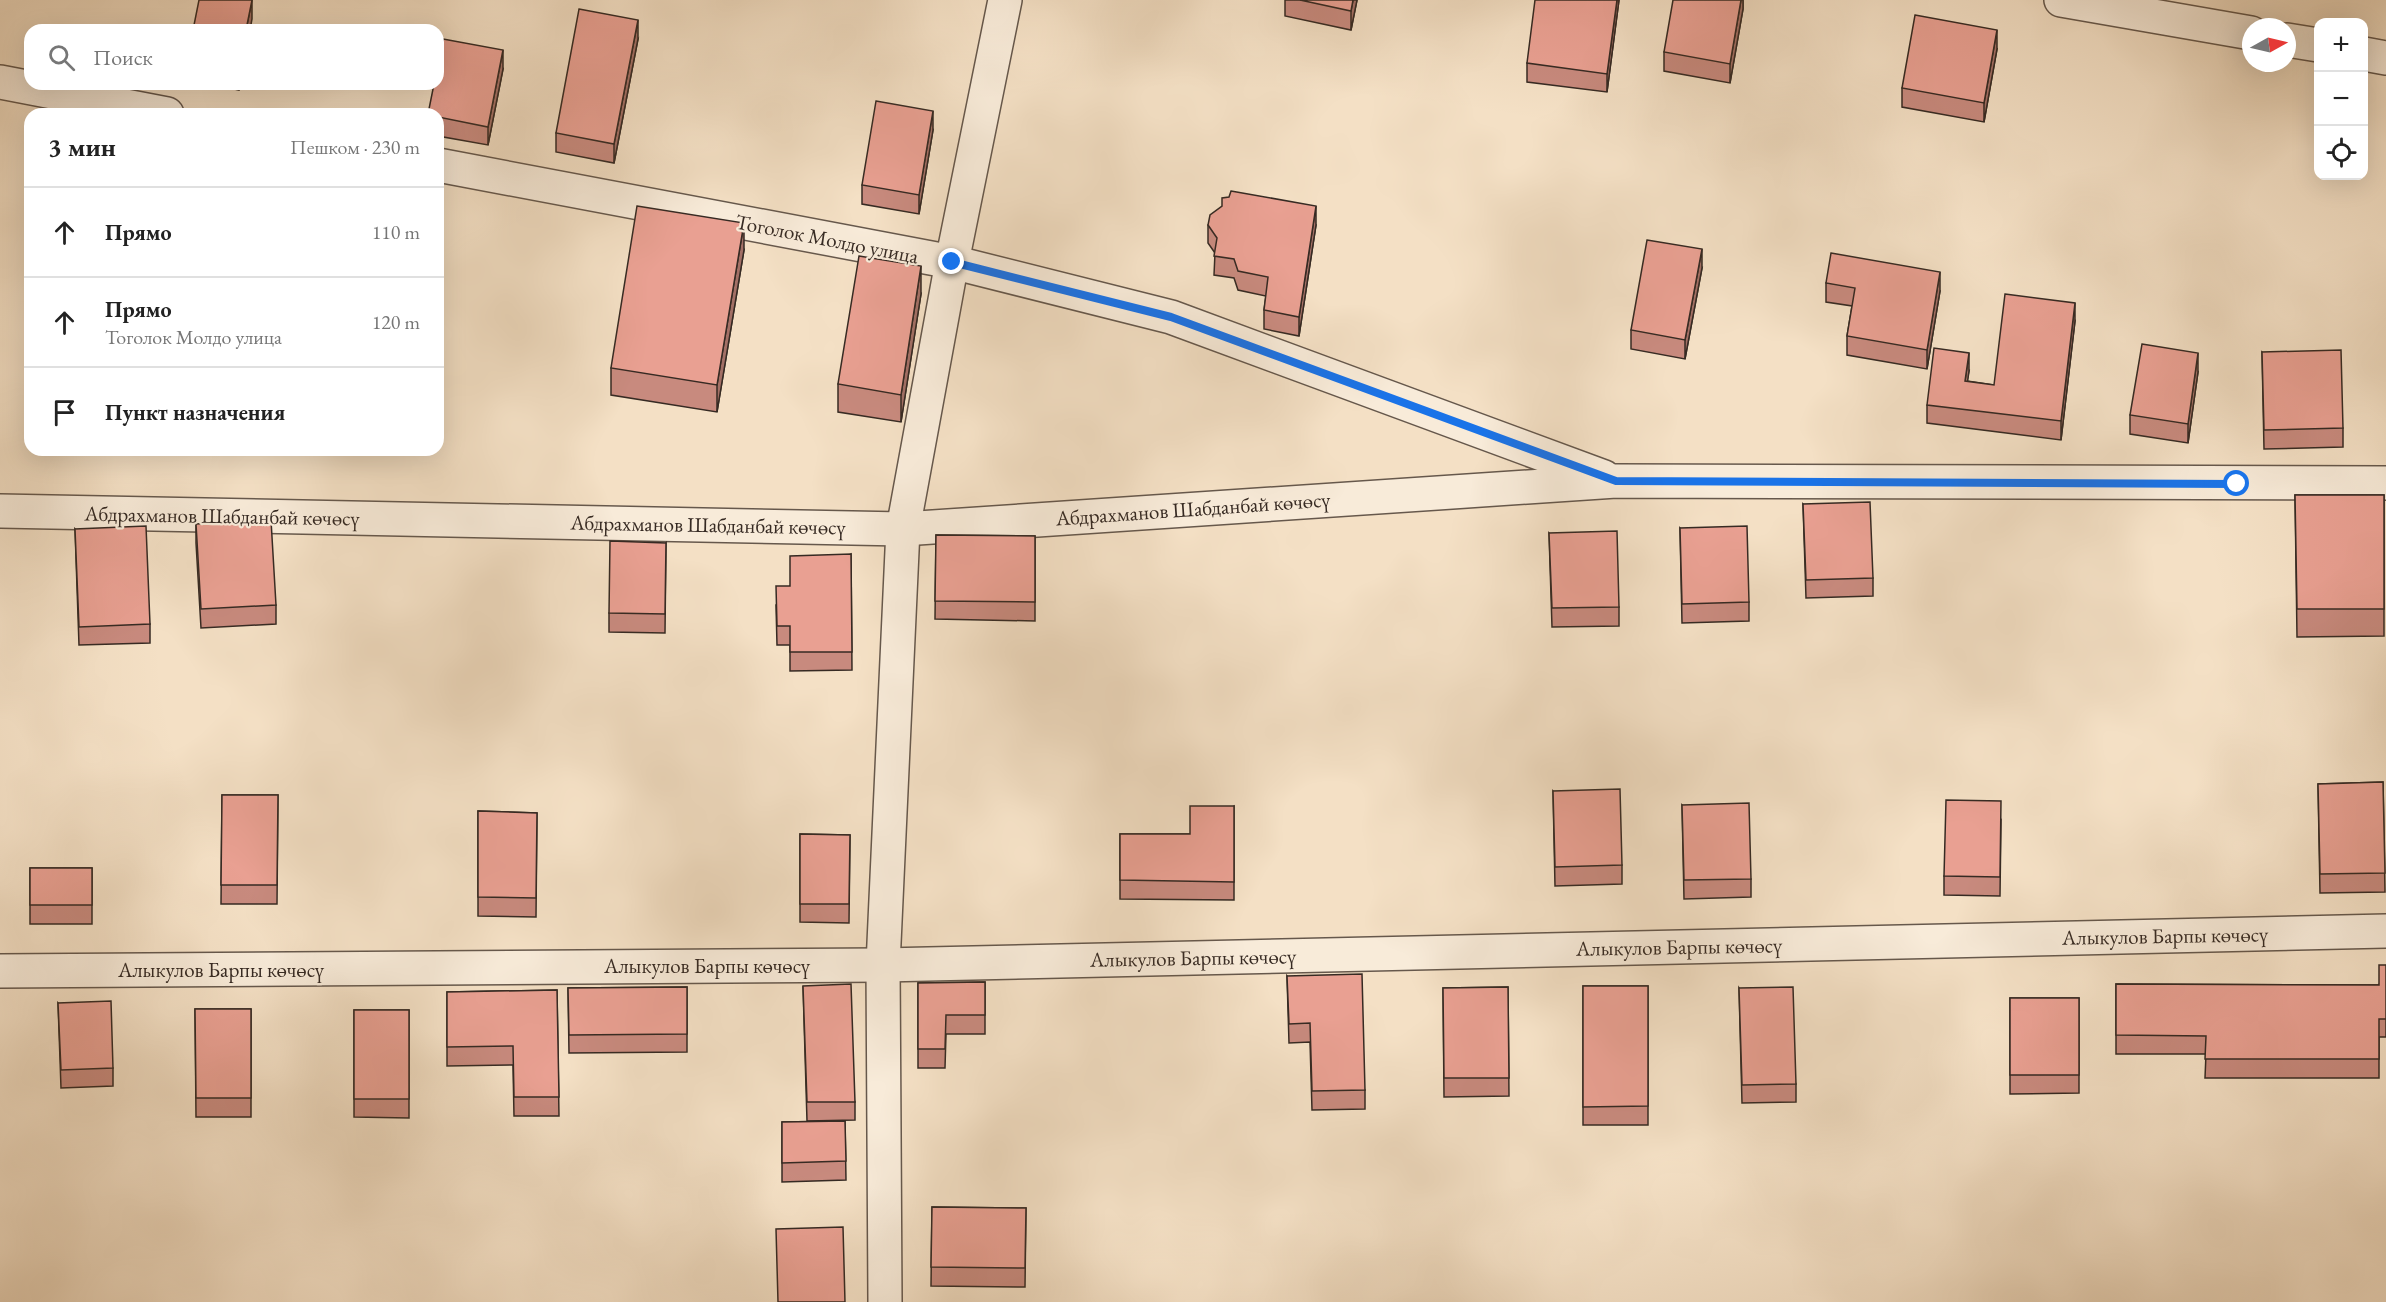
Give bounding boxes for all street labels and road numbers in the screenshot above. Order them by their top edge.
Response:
street label: Тоголок Молдо улица [733,208,922,270]
street label: Абдрахманов Шабданбай көчөсү [1054,485,1332,532]
street label: Абдрахманов Шабданбай көчөсү [83,500,361,531]
street label: Абдрахманов Шабданбай көчөсү [569,509,847,540]
street label: Алыкулов Барпы көчөсү [2061,920,2269,951]
street label: Алыкулов Барпы көчөсү [1575,931,1783,962]
street label: Алыкулов Барпы көчөсү [1089,942,1297,973]
street label: Алыкулов Барпы көчөсү [603,952,811,979]
street label: Алыкулов Барпы көчөсү [117,956,325,983]

